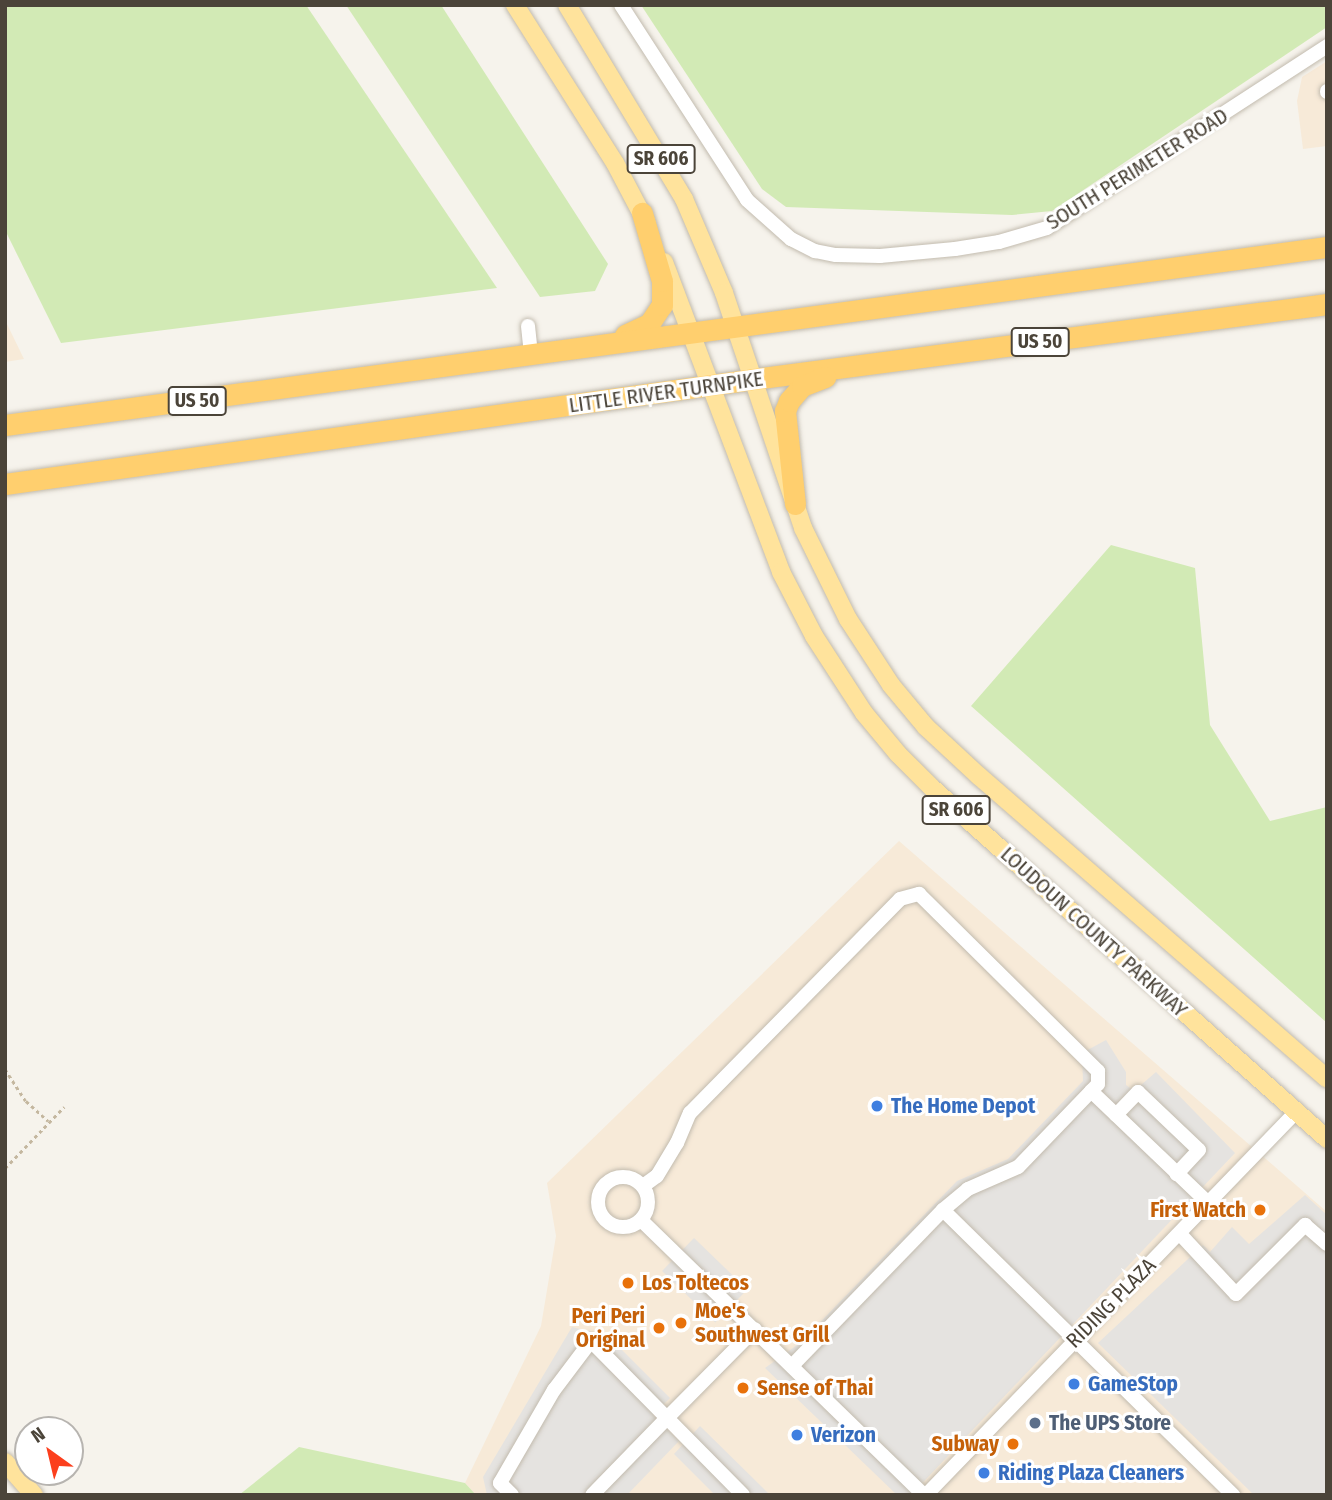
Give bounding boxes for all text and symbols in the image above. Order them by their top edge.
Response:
street label: SOUTH PERIMETER ROAD [1042,103,1232,235]
road number: SR 606 [626,144,696,174]
road number: US 50 [1010,326,1070,358]
street label: LITTLE RIVER TURNPIKE [567,366,765,418]
road number: US 50 [167,386,227,416]
road number: SR 606 [921,794,991,825]
street label: LOUDOUN COUNTY PARKWAY [995,842,1193,1022]
place label: The Home Depot [891,1093,1035,1119]
marker: The Home Depot [869,1098,885,1114]
place label: First Watch [1150,1197,1246,1223]
marker: First Watch [1252,1202,1268,1218]
street label: RIDING PLAZA [1061,1253,1161,1353]
place label: Los Toltecos [642,1270,749,1296]
marker: Los Toltecos [620,1275,636,1291]
place label: Moe's Southwest Grill [695,1298,829,1348]
place label: Peri Peri Original [572,1303,645,1353]
marker: Moe's Southwest Grill [673,1315,689,1331]
marker: Peri Peri Original [651,1320,667,1336]
place label: GameStop [1088,1371,1178,1397]
place label: Sense of Thai [757,1375,873,1401]
marker: GameStop [1066,1376,1082,1392]
marker: Sense of Thai [735,1380,751,1396]
place label: The UPS Store [1049,1410,1171,1436]
marker: The UPS Store [1027,1415,1043,1431]
north arrow [14,1416,84,1486]
text: N [27,1422,49,1448]
place label: Verizon [811,1422,876,1448]
marker: Verizon [789,1427,805,1443]
place label: Subway [932,1431,999,1457]
marker: Subway [1005,1436,1021,1452]
place label: Riding Plaza Cleaners [998,1460,1184,1486]
marker: Riding Plaza Cleaners [976,1465,992,1481]

